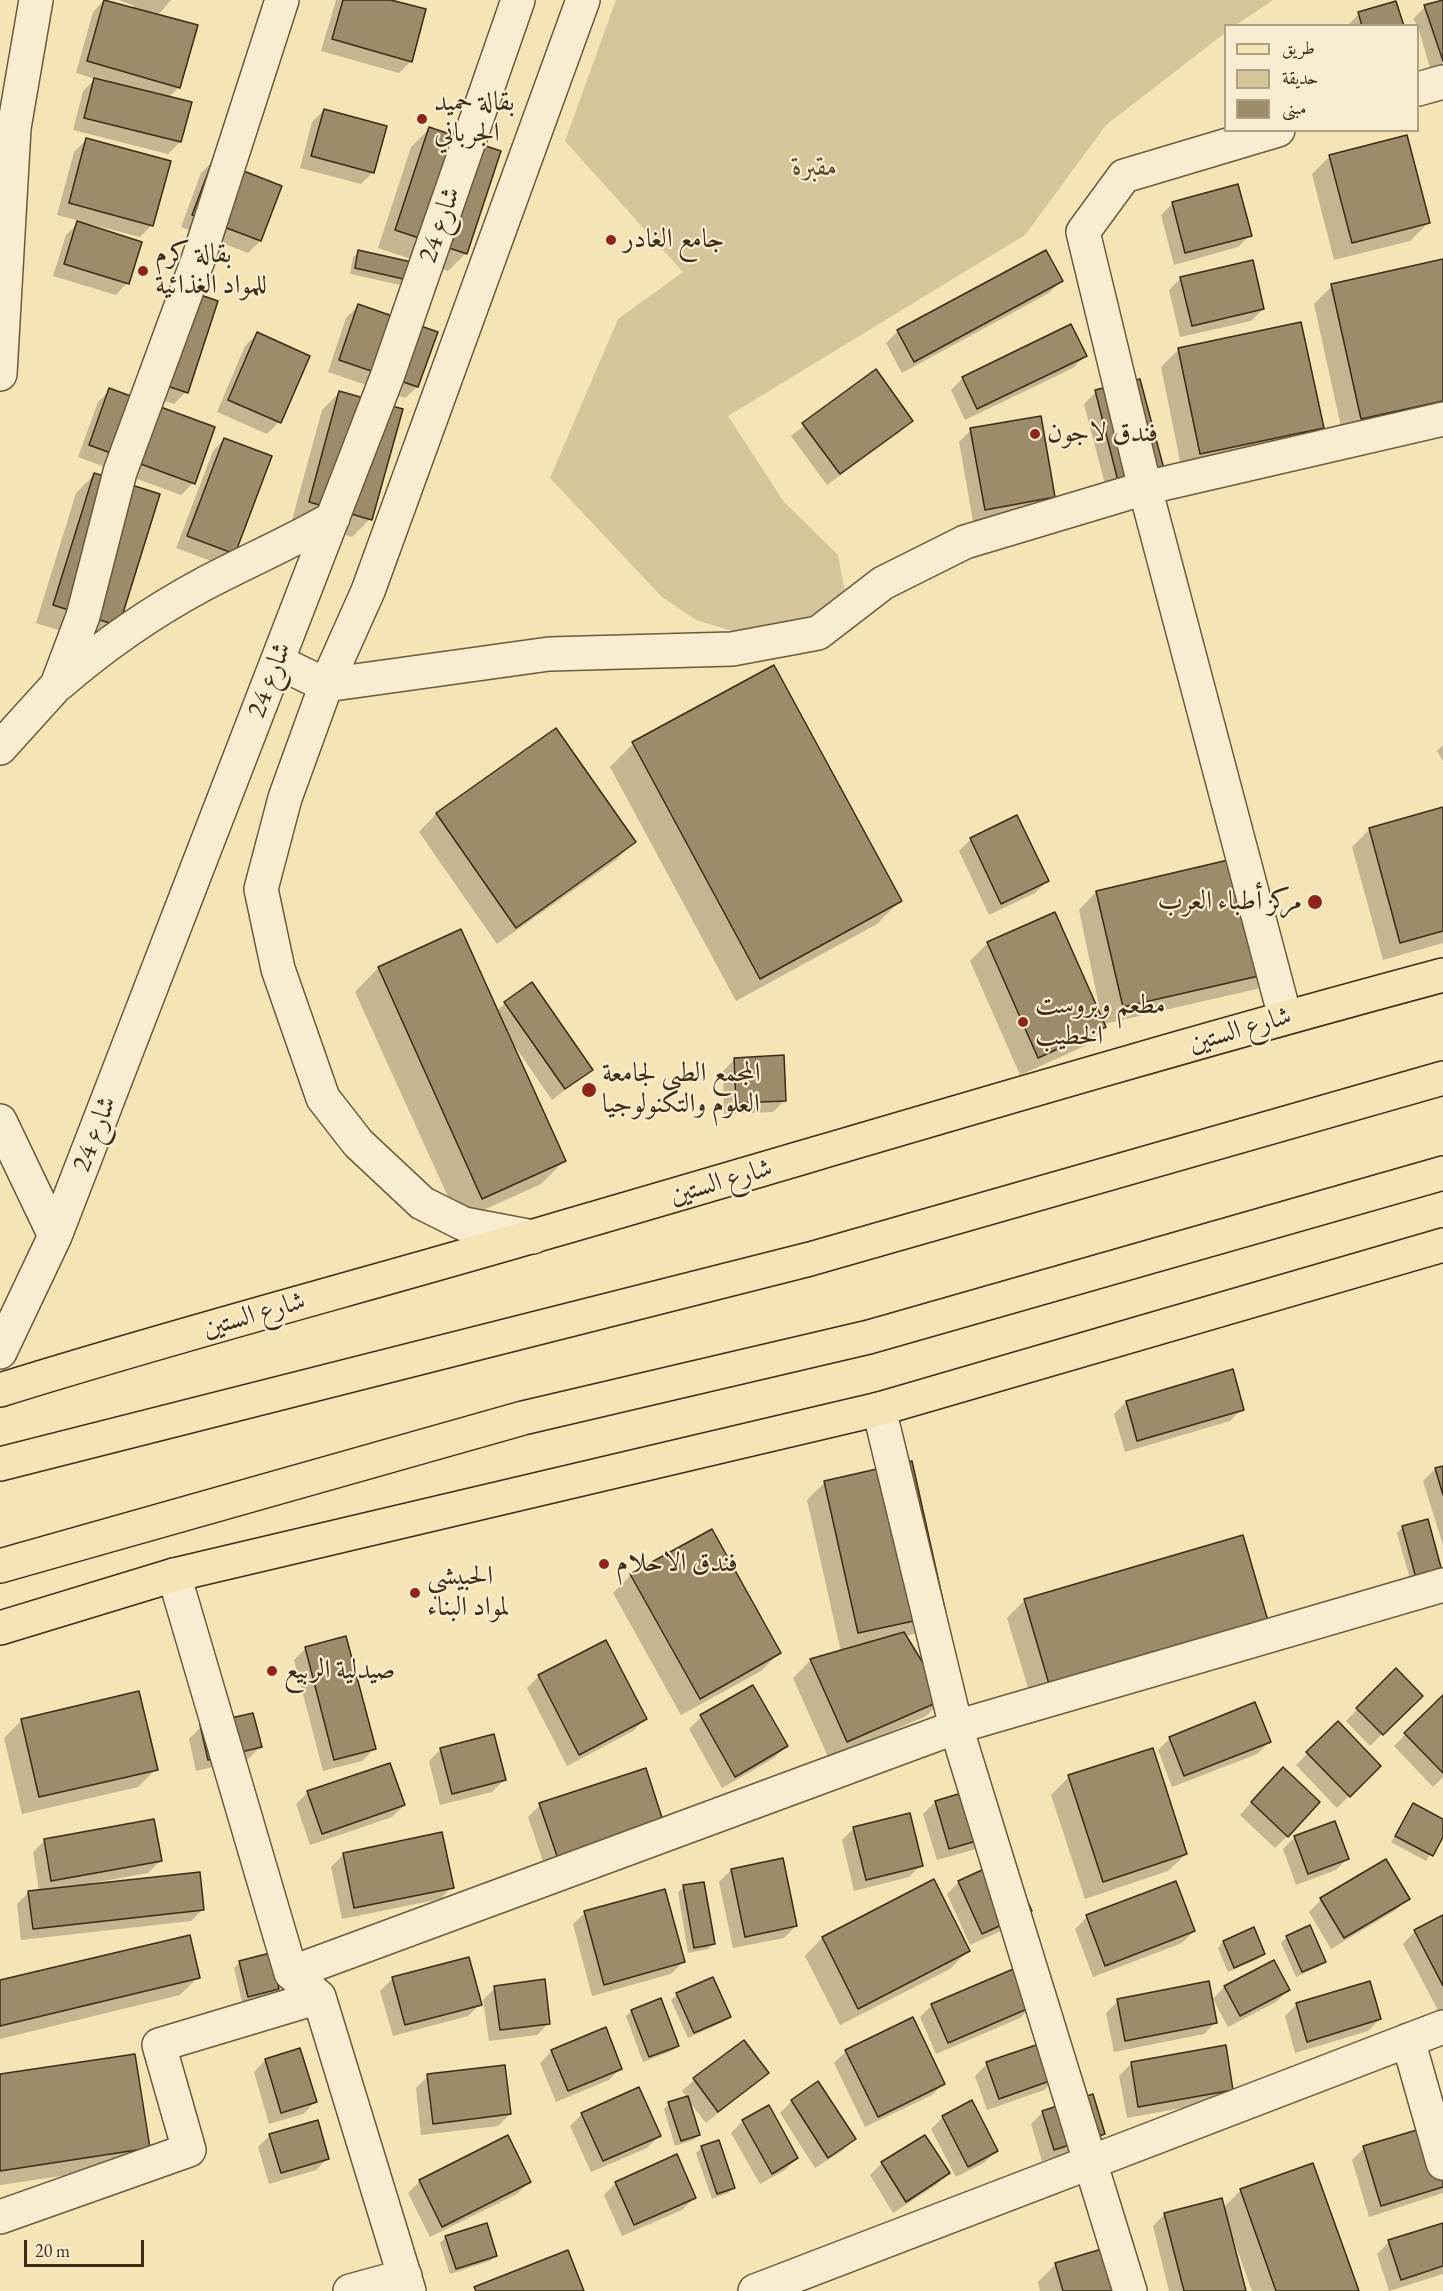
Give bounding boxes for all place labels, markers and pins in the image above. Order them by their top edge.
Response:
place label: بقالة حميد الجرباني [434,87,515,150]
marker: بقالة حميد الجرباني [415,112,429,126]
place label: جامع الغادر [623,224,724,256]
marker: جامع الغادر [604,233,618,247]
place label: بقالة كرم للمواد الغذائية [155,239,267,302]
marker: بقالة كرم للمواد الغذائية [136,264,150,278]
place label: فندق لاجون [1047,418,1158,450]
marker: فندق لاجون [1028,427,1042,441]
place label: مركز أطباء العرب [1157,886,1302,918]
marker: مركز أطباء العرب [1306,893,1324,911]
place label: مطعم وبروست الخطيب [1035,990,1166,1053]
marker: مطعم وبروست الخطيب [1016,1015,1030,1029]
place label: المجمع الطبي لجامعة العلوم والتكنولوجيا [602,1058,761,1121]
marker: المجمع الطبي لجامعة العلوم والتكنولوجيا [580,1081,598,1099]
place label: فندق الاحلام [616,1548,738,1580]
marker: فندق الاحلام [597,1557,611,1571]
place label: الحبيشي لمواد البناء [427,1561,510,1624]
marker: الحبيشي لمواد البناء [408,1586,422,1600]
place label: صيدلية الربيع [284,1655,395,1687]
marker: صيدلية الربيع [265,1664,279,1678]

